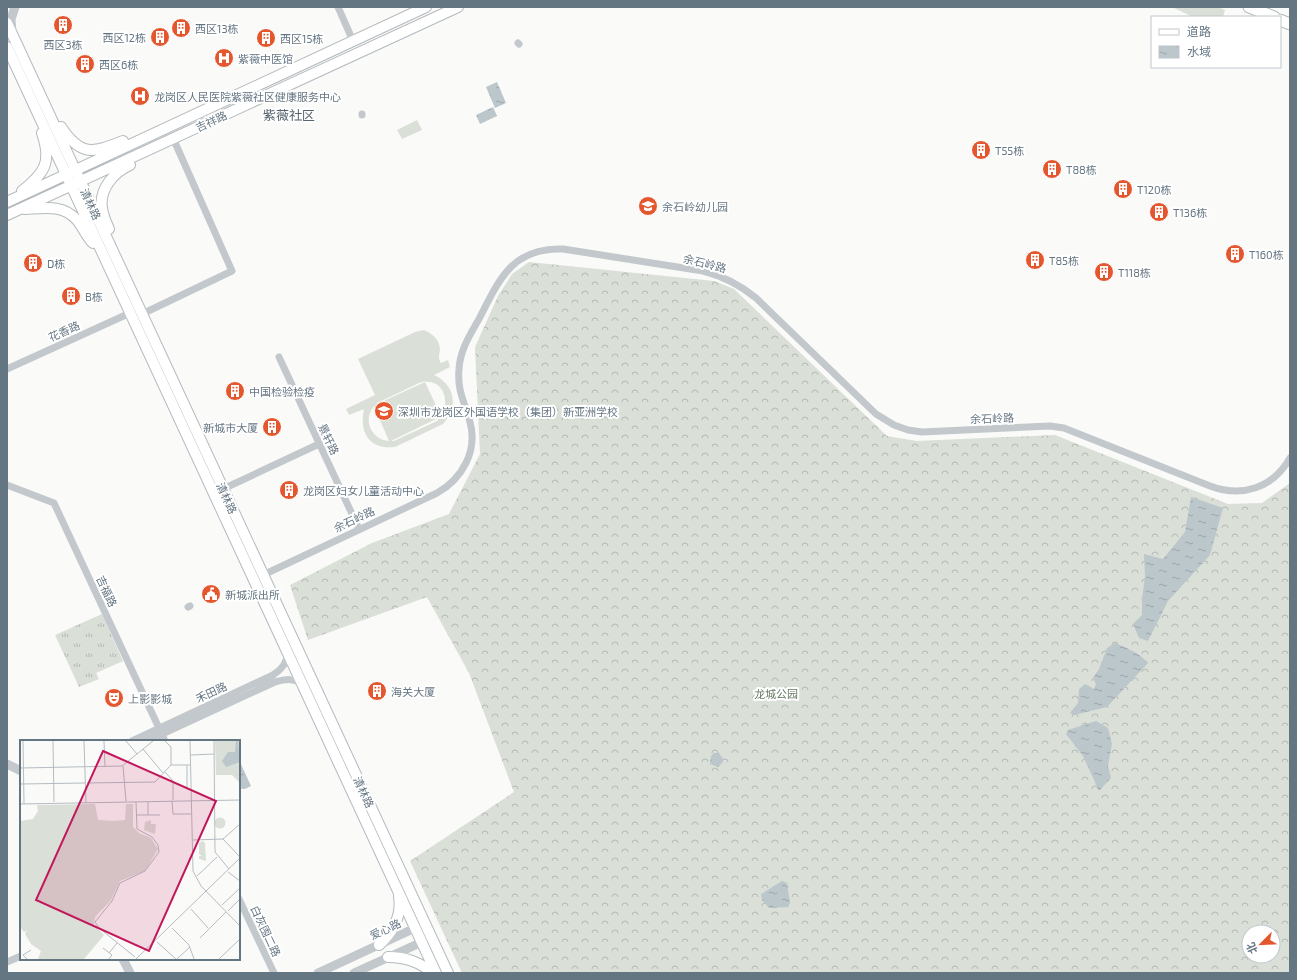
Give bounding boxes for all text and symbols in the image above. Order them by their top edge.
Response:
building icon: 西区3栋 [52,14,74,36]
legend [1151,16,1281,68]
building icon: 西区13栋 [170,17,192,39]
place label: 西区13栋 [195,22,239,35]
text: 道路 [1187,24,1211,38]
building icon: 西区12栋 [149,26,171,48]
building icon: 西区15栋 [255,27,277,49]
place label: 西区12栋 [102,31,146,44]
place label: 西区15栋 [280,32,323,45]
place label: 西区3栋 [43,38,83,51]
text: 水域 [1187,44,1211,58]
hospital icon: 紫薇中医馆 [213,47,235,69]
place label: 紫薇中医馆 [238,52,293,65]
building icon: 西区6栋 [74,53,96,75]
place label: 西区6栋 [99,58,138,71]
hospital icon: 龙岗区人民医院紫薇社区健康服务中心 [129,85,151,107]
place label: 龙岗区人民医院紫薇社区健康服务中心 [154,90,341,103]
district label: 紫薇社区 [263,107,315,123]
street label: 吉祥路 [193,108,229,134]
building icon: T55栋 [970,139,992,161]
place label: T55栋 [995,144,1024,157]
building icon: T88栋 [1041,158,1063,180]
place label: T88栋 [1066,163,1097,176]
building icon: T120栋 [1112,178,1134,200]
place label: T120栋 [1137,183,1172,196]
street label: 清林路 [78,186,104,222]
school or university icon: 余石岭幼儿园 [637,195,659,217]
place label: 余石岭幼儿园 [662,200,728,213]
building icon: T136栋 [1148,201,1170,223]
place label: T136栋 [1173,206,1207,219]
building icon: T160栋 [1224,243,1246,265]
place label: T160栋 [1249,248,1284,261]
building icon: T85栋 [1024,249,1046,271]
street label: 余石岭路 [682,251,728,275]
building icon: D栋 [22,252,44,274]
place label: T85栋 [1049,254,1079,267]
place label: D栋 [47,257,65,270]
building icon: T118栋 [1093,261,1115,283]
place label: T118栋 [1118,266,1151,279]
building icon: B栋 [60,285,82,307]
place label: B栋 [85,290,103,303]
street label: 花香路 [46,318,82,344]
building icon: 中国检验检疫 [224,380,246,402]
place label: 中国检验检疫 [249,385,315,398]
school or university icon: 深圳市龙岗区外国语学校（集团）新亚洲学校 [373,400,395,422]
place label: 深圳市龙岗区外国语学校（集团）新亚洲学校 [398,405,618,418]
street label: 余石岭路 [970,411,1014,425]
building icon: 新城市大厦 [261,416,283,438]
place label: 新城市大厦 [203,421,258,434]
street label: 景轩路 [316,421,342,457]
building icon: 龙岗区妇女儿童活动中心 [278,479,300,501]
street label: 清林路 [214,480,240,516]
place label: 龙岗区妇女儿童活动中心 [303,484,424,497]
street label: 余石岭路 [331,504,377,534]
street label: 吉福路 [94,573,120,609]
public building icon: 新城派出所 [200,583,222,605]
place label: 新城派出所 [225,588,280,601]
street label: 禾田路 [193,679,229,705]
building icon: 海关大厦 [366,680,388,702]
place label: 海关大厦 [391,685,435,698]
theatre icon: 上影影城 [103,687,125,709]
park label: 龙城公园 [754,687,798,700]
place label: 上影影城 [128,692,172,705]
inset map [20,740,240,960]
street label: 清林路 [351,774,377,810]
street label: 白灰围二路 [248,903,284,959]
street label: 爱心路 [367,916,403,942]
north arrow [1241,924,1281,964]
text: 北 [1243,941,1260,956]

